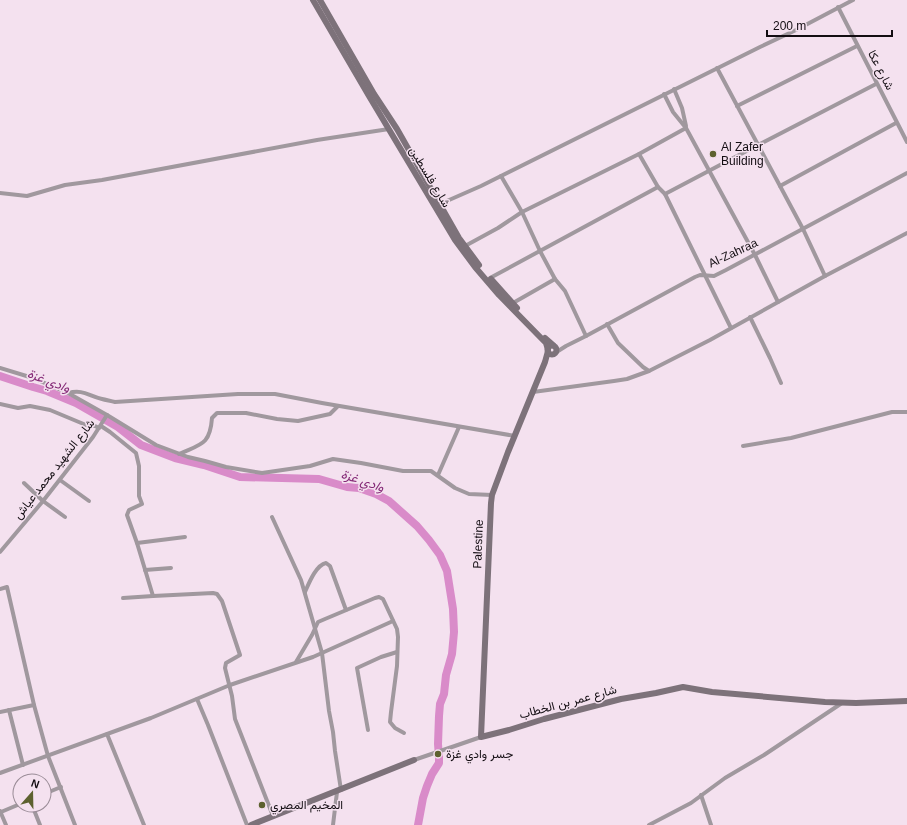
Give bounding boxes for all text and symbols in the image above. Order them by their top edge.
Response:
scale bar [767,12,892,38]
text: 200 m [773,19,806,33]
street label: شارع عكا [863,48,897,93]
place label: Al Zafer Building [721,140,764,168]
street label: شارع فلسطين [405,144,454,211]
marker: Al Zafer Building [708,149,718,159]
street label: Al-Zahraa [706,235,760,270]
water label: وادي غزة [24,365,73,398]
street label: شارع الشهيد محمد عياش [11,416,99,523]
water label: وادي غزة [338,466,387,498]
street label: Palestine [470,519,486,569]
street label: شارع عمر بن الخطاب [518,682,619,724]
place label: جسر وادي غزة [446,747,513,764]
marker: جسر وادي غزة [433,749,443,759]
north arrow [12,773,52,813]
text: N [30,777,41,791]
place label: المخيم المصري [270,798,343,815]
marker: المخيم المصري [257,800,267,810]

